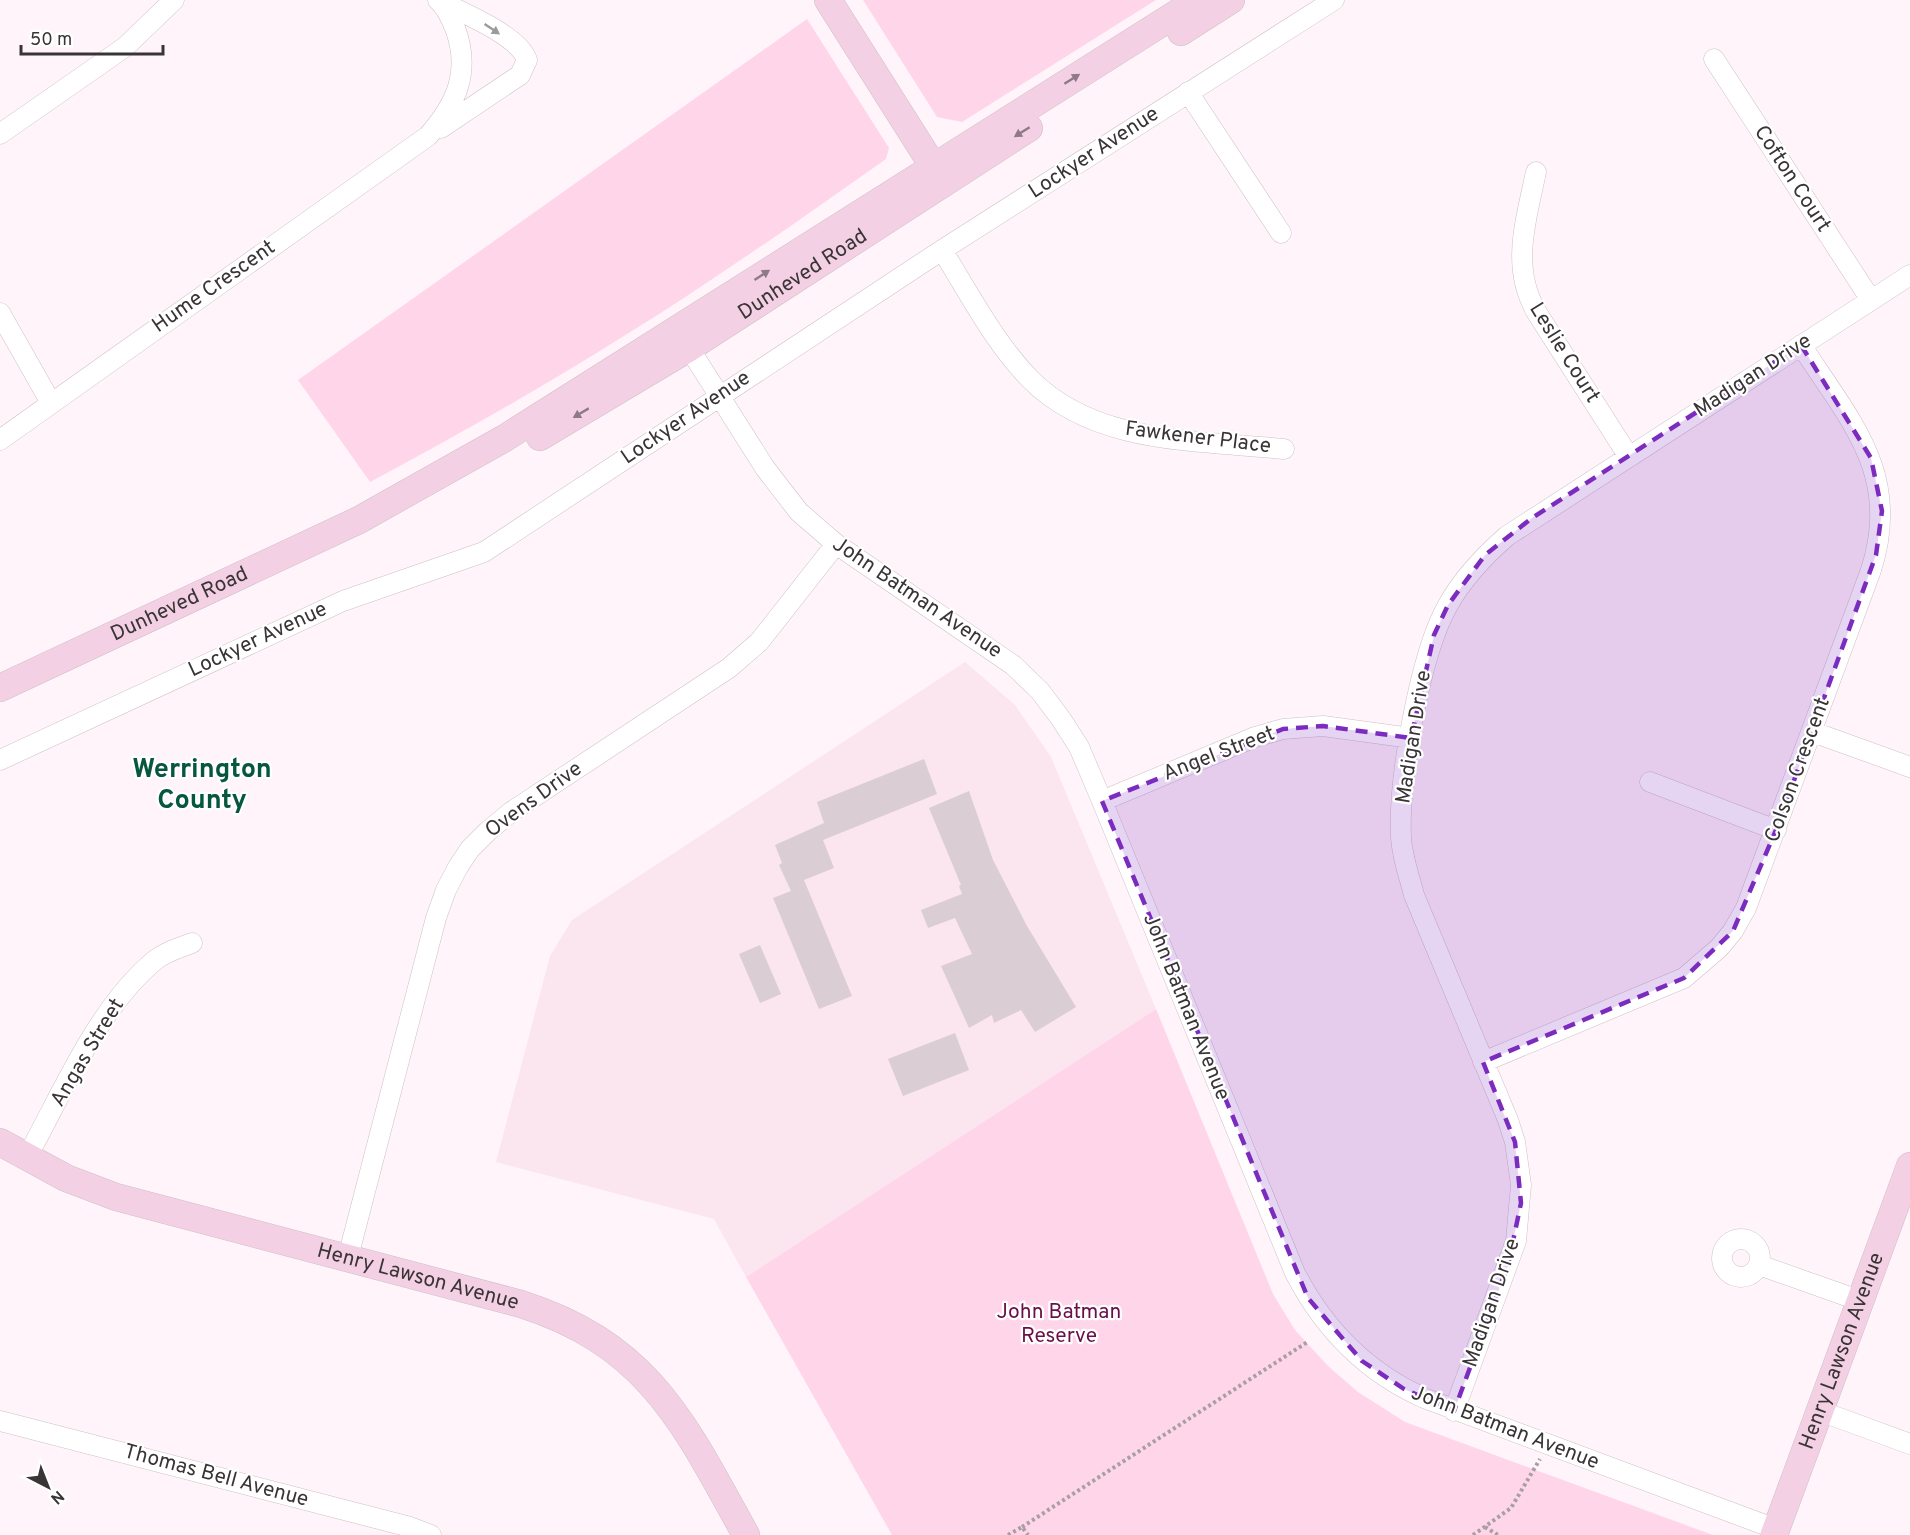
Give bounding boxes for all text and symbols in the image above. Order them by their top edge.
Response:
scale bar [21,18,164,56]
one-way arrow [484,23,500,35]
text: 50 m [30,29,72,52]
one-way arrow [1064,73,1080,84]
street label: Lockyer Avenue [1024,101,1164,205]
street label: Cofton Court [1747,120,1837,238]
one-way arrow [1014,127,1030,138]
street label: Dunheved Road [733,223,873,326]
street label: Hume Crescent [147,234,281,340]
one-way arrow [754,270,770,281]
street label: Leslie Court [1522,298,1606,408]
street label: Madigan Drive [1689,328,1817,424]
street label: Lockyer Avenue [616,365,756,471]
one-way arrow [573,408,589,419]
street label: Fawkener Place [1123,416,1273,460]
street label: John Batman Avenue [827,531,1007,665]
street label: Dunheved Road [106,560,252,648]
street label: Lockyer Avenue [184,596,332,684]
street label: Madigan Drive [1390,668,1438,806]
street label: Colson Crescent [1759,694,1837,846]
street label: Angel Street [1159,720,1279,788]
district label: Werrington County [132,753,272,818]
street label: Ovens Drive [480,756,588,844]
street label: John Batman Avenue [1136,910,1236,1104]
street label: Angas Street [45,994,131,1112]
street label: Madigan Drive [1457,1235,1527,1371]
street label: Henry Lawson Avenue [314,1237,522,1316]
street label: Henry Lawson Avenue [1793,1249,1890,1453]
park label: John Batman Reserve [997,1299,1121,1350]
street label: John Batman Avenue [1407,1380,1603,1476]
street label: Thomas Bell Avenue [121,1438,311,1514]
north arrow [18,1457,78,1517]
text: N [46,1485,68,1508]

